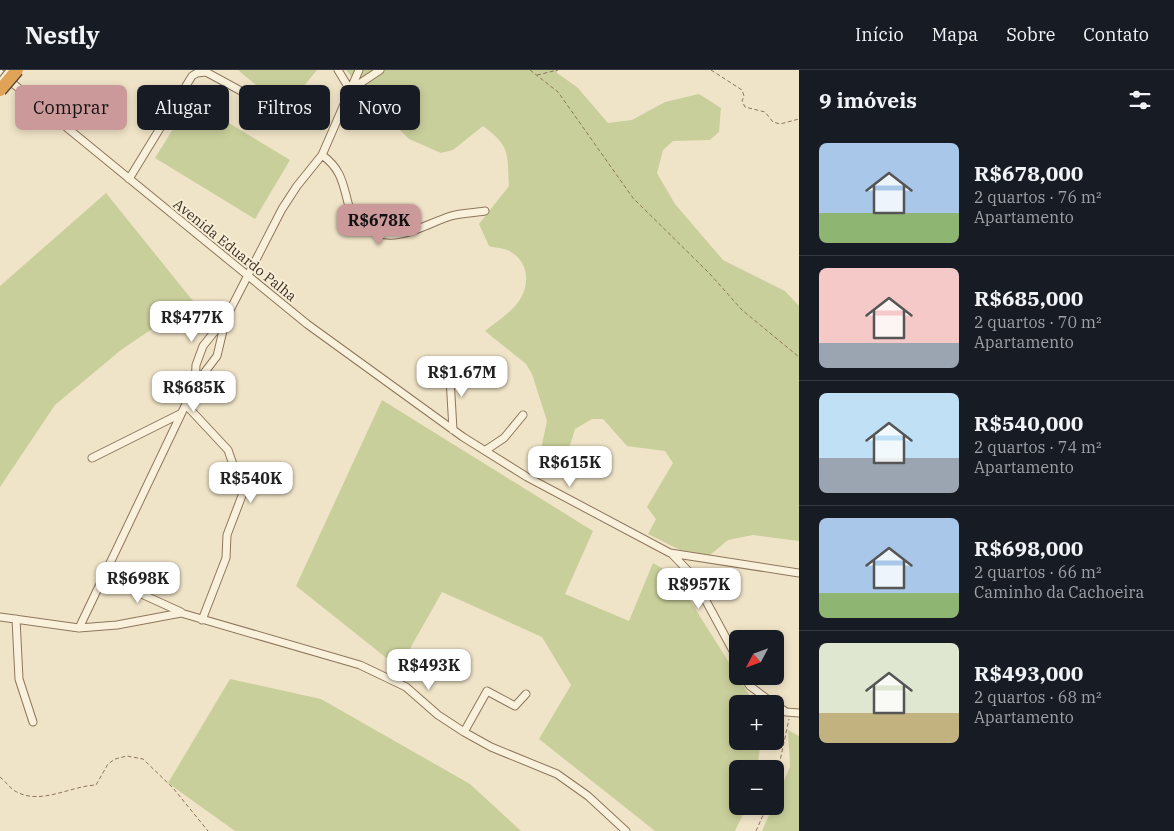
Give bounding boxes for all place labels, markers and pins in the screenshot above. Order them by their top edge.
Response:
pin: R$678K [338,204,420,246]
pin: R$477K [151,300,233,343]
pin: R$1.67M [416,356,508,398]
pin: R$685K [153,370,235,413]
pin: R$615K [529,446,611,488]
pin: R$540K [210,462,292,504]
pin: R$698K [97,562,179,604]
pin: R$957K [658,568,740,610]
pin: R$493K [388,648,470,691]

